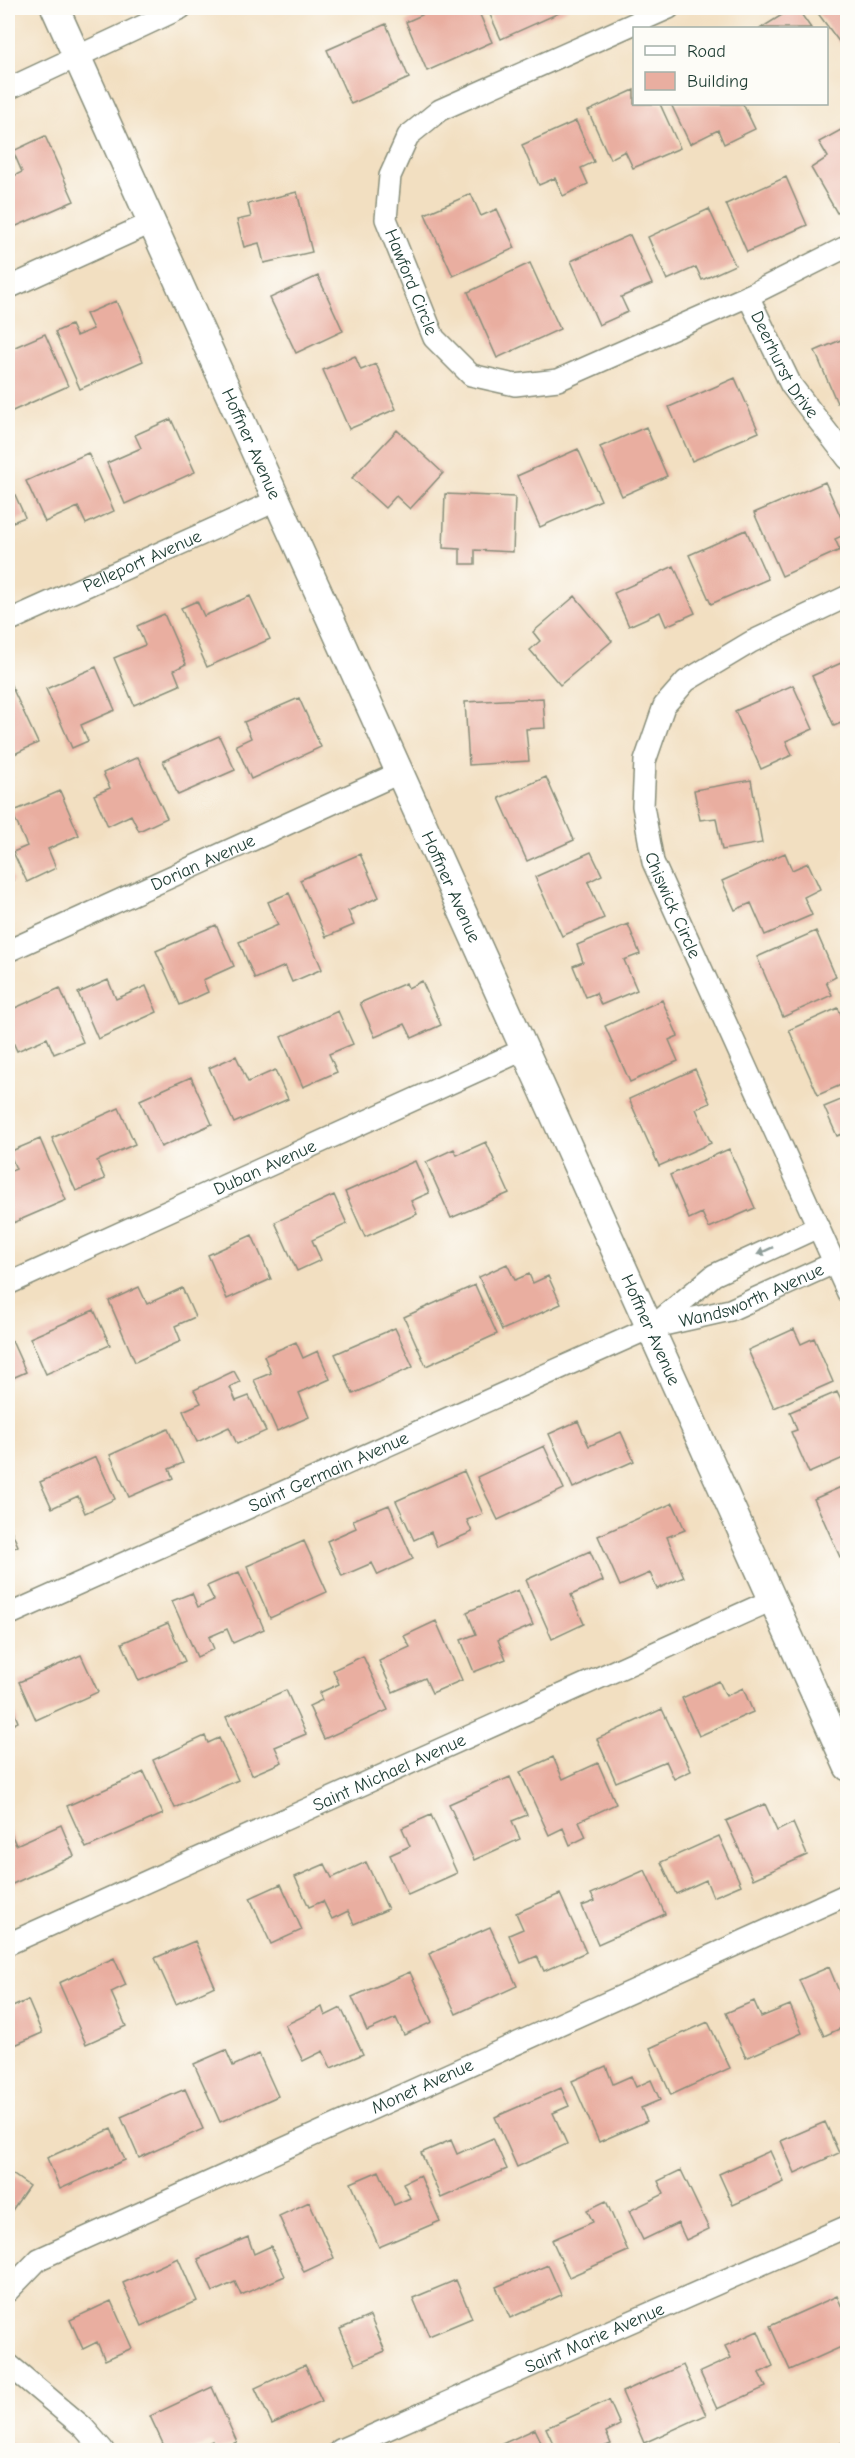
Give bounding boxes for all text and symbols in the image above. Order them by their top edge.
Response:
legend [633,27,828,105]
text: Road [687,41,726,62]
text: Building [687,71,749,92]
street label: Hawford Circle [381,226,442,338]
street label: Deerhurst Drive [746,308,823,422]
street label: Hoffner Avenue [217,385,286,503]
street label: Pelleport Avenue [80,525,205,597]
street label: Hoffner Avenue [417,828,485,946]
street label: Dorian Avenue [147,830,258,895]
street label: Chiswick Circle [641,851,706,961]
street label: Duban Avenue [210,1135,319,1200]
one-way arrow [757,1247,774,1256]
street label: Wandsworth Avenue [677,1259,827,1332]
street label: Hoffner Avenue [617,1271,685,1389]
street label: Saint Germain Avenue [245,1427,412,1517]
street label: Saint Michael Avenue [310,1729,469,1816]
street label: Monet Avenue [368,2054,477,2118]
street label: Saint Marie Avenue [521,2298,667,2378]

